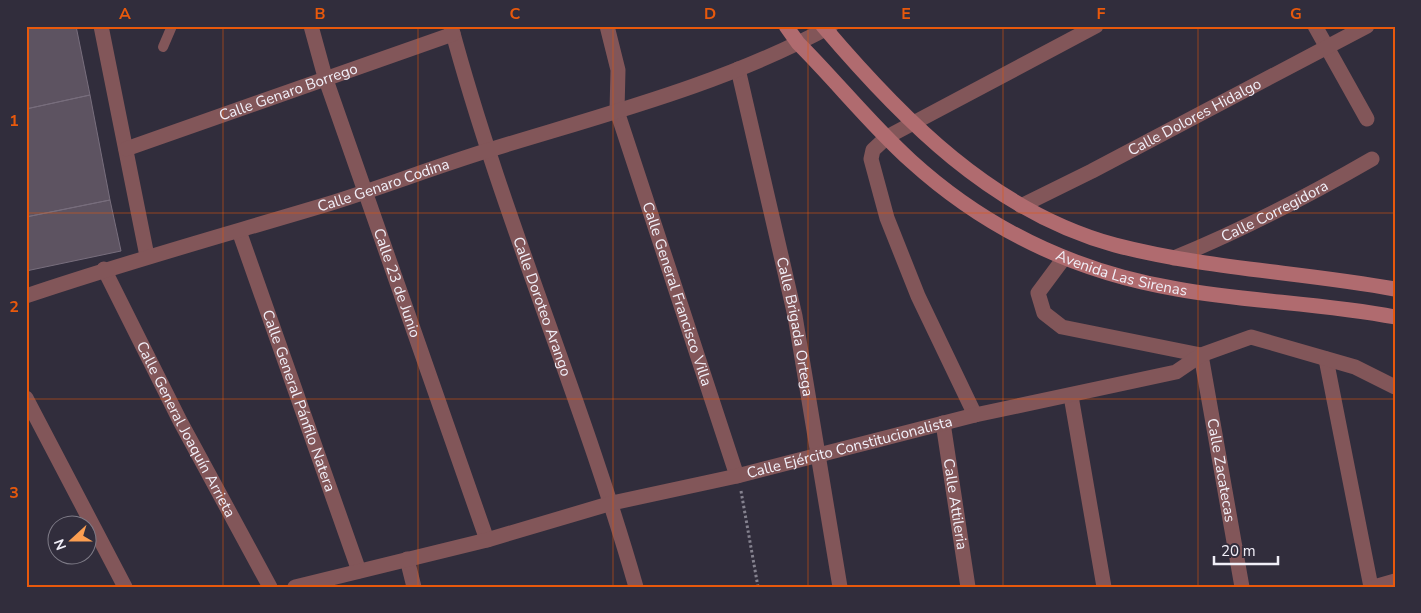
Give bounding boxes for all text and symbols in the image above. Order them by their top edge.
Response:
text: A [119,3,131,25]
text: B [314,3,326,25]
text: C [510,3,521,25]
text: D [704,3,716,25]
text: E [901,3,911,25]
text: F [1097,3,1106,25]
text: G [1290,3,1302,25]
street label: Calle Genaro Borrego [216,58,360,126]
street label: Calle Dolores Hidalgo [1124,74,1265,160]
text: 1 [9,110,19,132]
street label: Calle Genaro Codina [315,154,452,217]
street label: Calle Corregidora [1218,176,1332,246]
street label: Calle General Francisco Villa [638,199,717,389]
street label: Calle 23 de Junio [369,225,425,340]
street label: Calle Doroteo Arango [508,234,576,379]
street label: Avenida Las Sirenas [1053,245,1189,301]
street label: Calle Brigada Ortega [772,255,818,398]
text: 2 [9,296,19,318]
street label: Calle General Pánfilo Natera [258,307,340,494]
street label: Calle General Joaquín Arrieta [132,338,240,521]
street label: Calle Ejército Constitucionalista [745,411,954,483]
street label: Calle Zacatecas [1202,417,1240,524]
street label: Calle Attileria [939,457,972,551]
text: 3 [9,482,19,504]
north arrow [48,516,98,566]
scale bar [1214,533,1277,565]
text: N [50,536,71,553]
text: 20 m [1221,541,1256,561]

